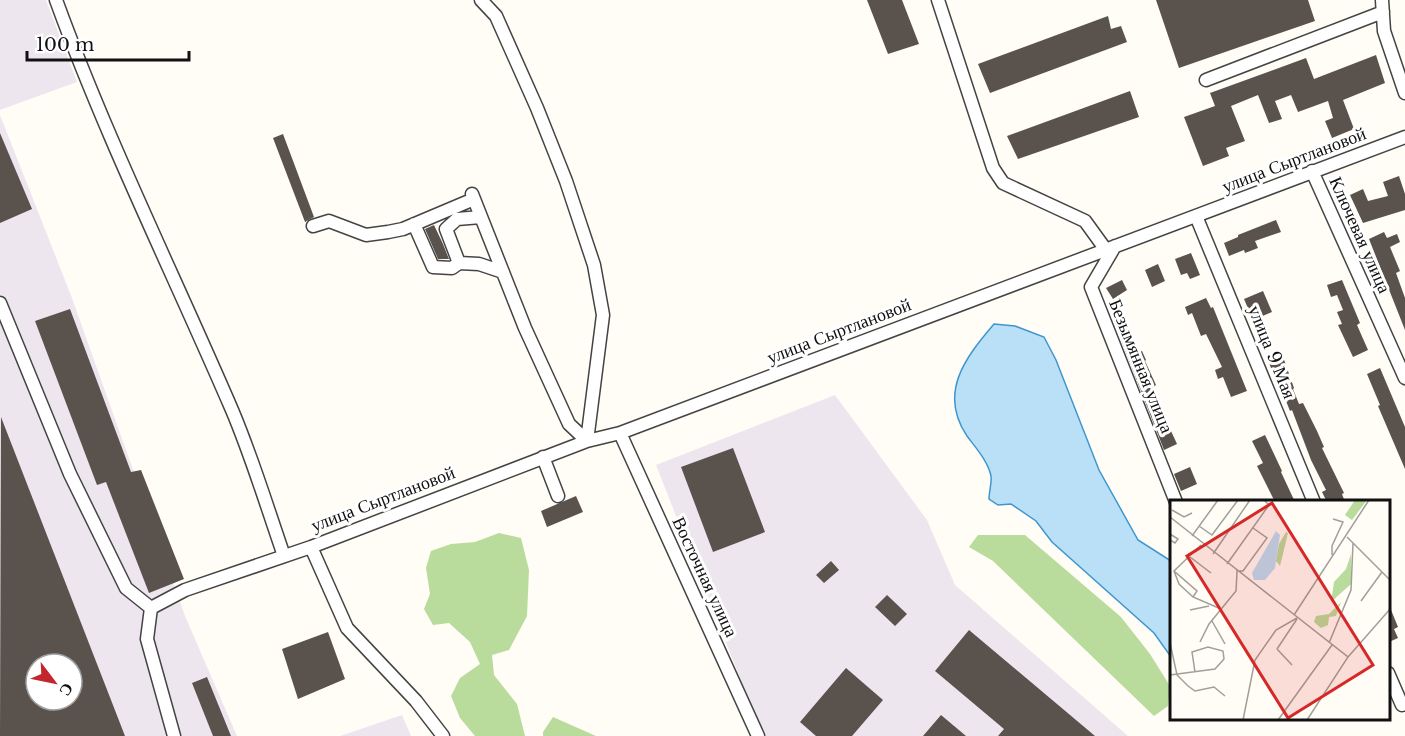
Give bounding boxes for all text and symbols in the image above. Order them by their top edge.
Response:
scale bar [27,24,189,62]
text: 100 m [36,34,94,56]
street label: улица Сыртлановой [1219,122,1369,198]
street label: Ключевая улица [1325,173,1395,297]
street label: улица Сыртлановой [764,293,914,369]
street label: Безымянная улица [1104,296,1178,436]
street label: улица 9 Мая [1243,302,1301,402]
street label: улица Сыртлановой [308,461,458,537]
inset map [1170,500,1390,721]
street label: Восточная улица [668,513,742,641]
north arrow [24,652,84,712]
text: С [55,680,78,700]

